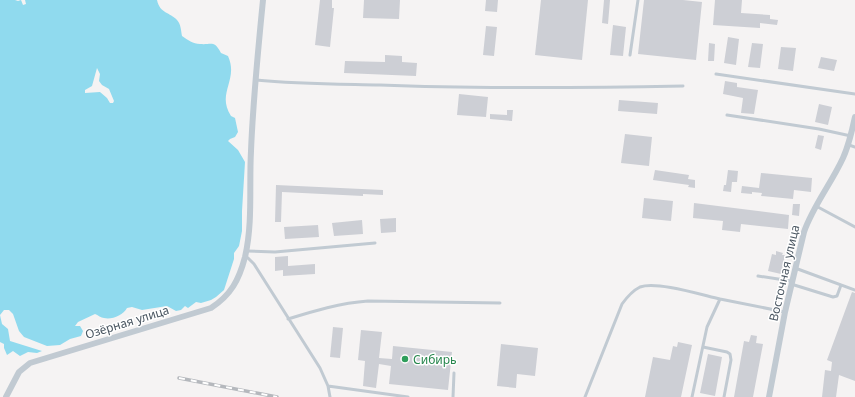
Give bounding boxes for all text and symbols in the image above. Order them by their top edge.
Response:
street label: Восточная улица [765,223,803,323]
street label: Озёрная улица [83,301,171,343]
place label: Сибирь [413,351,457,368]
marker: Сибирь [400,354,410,364]

